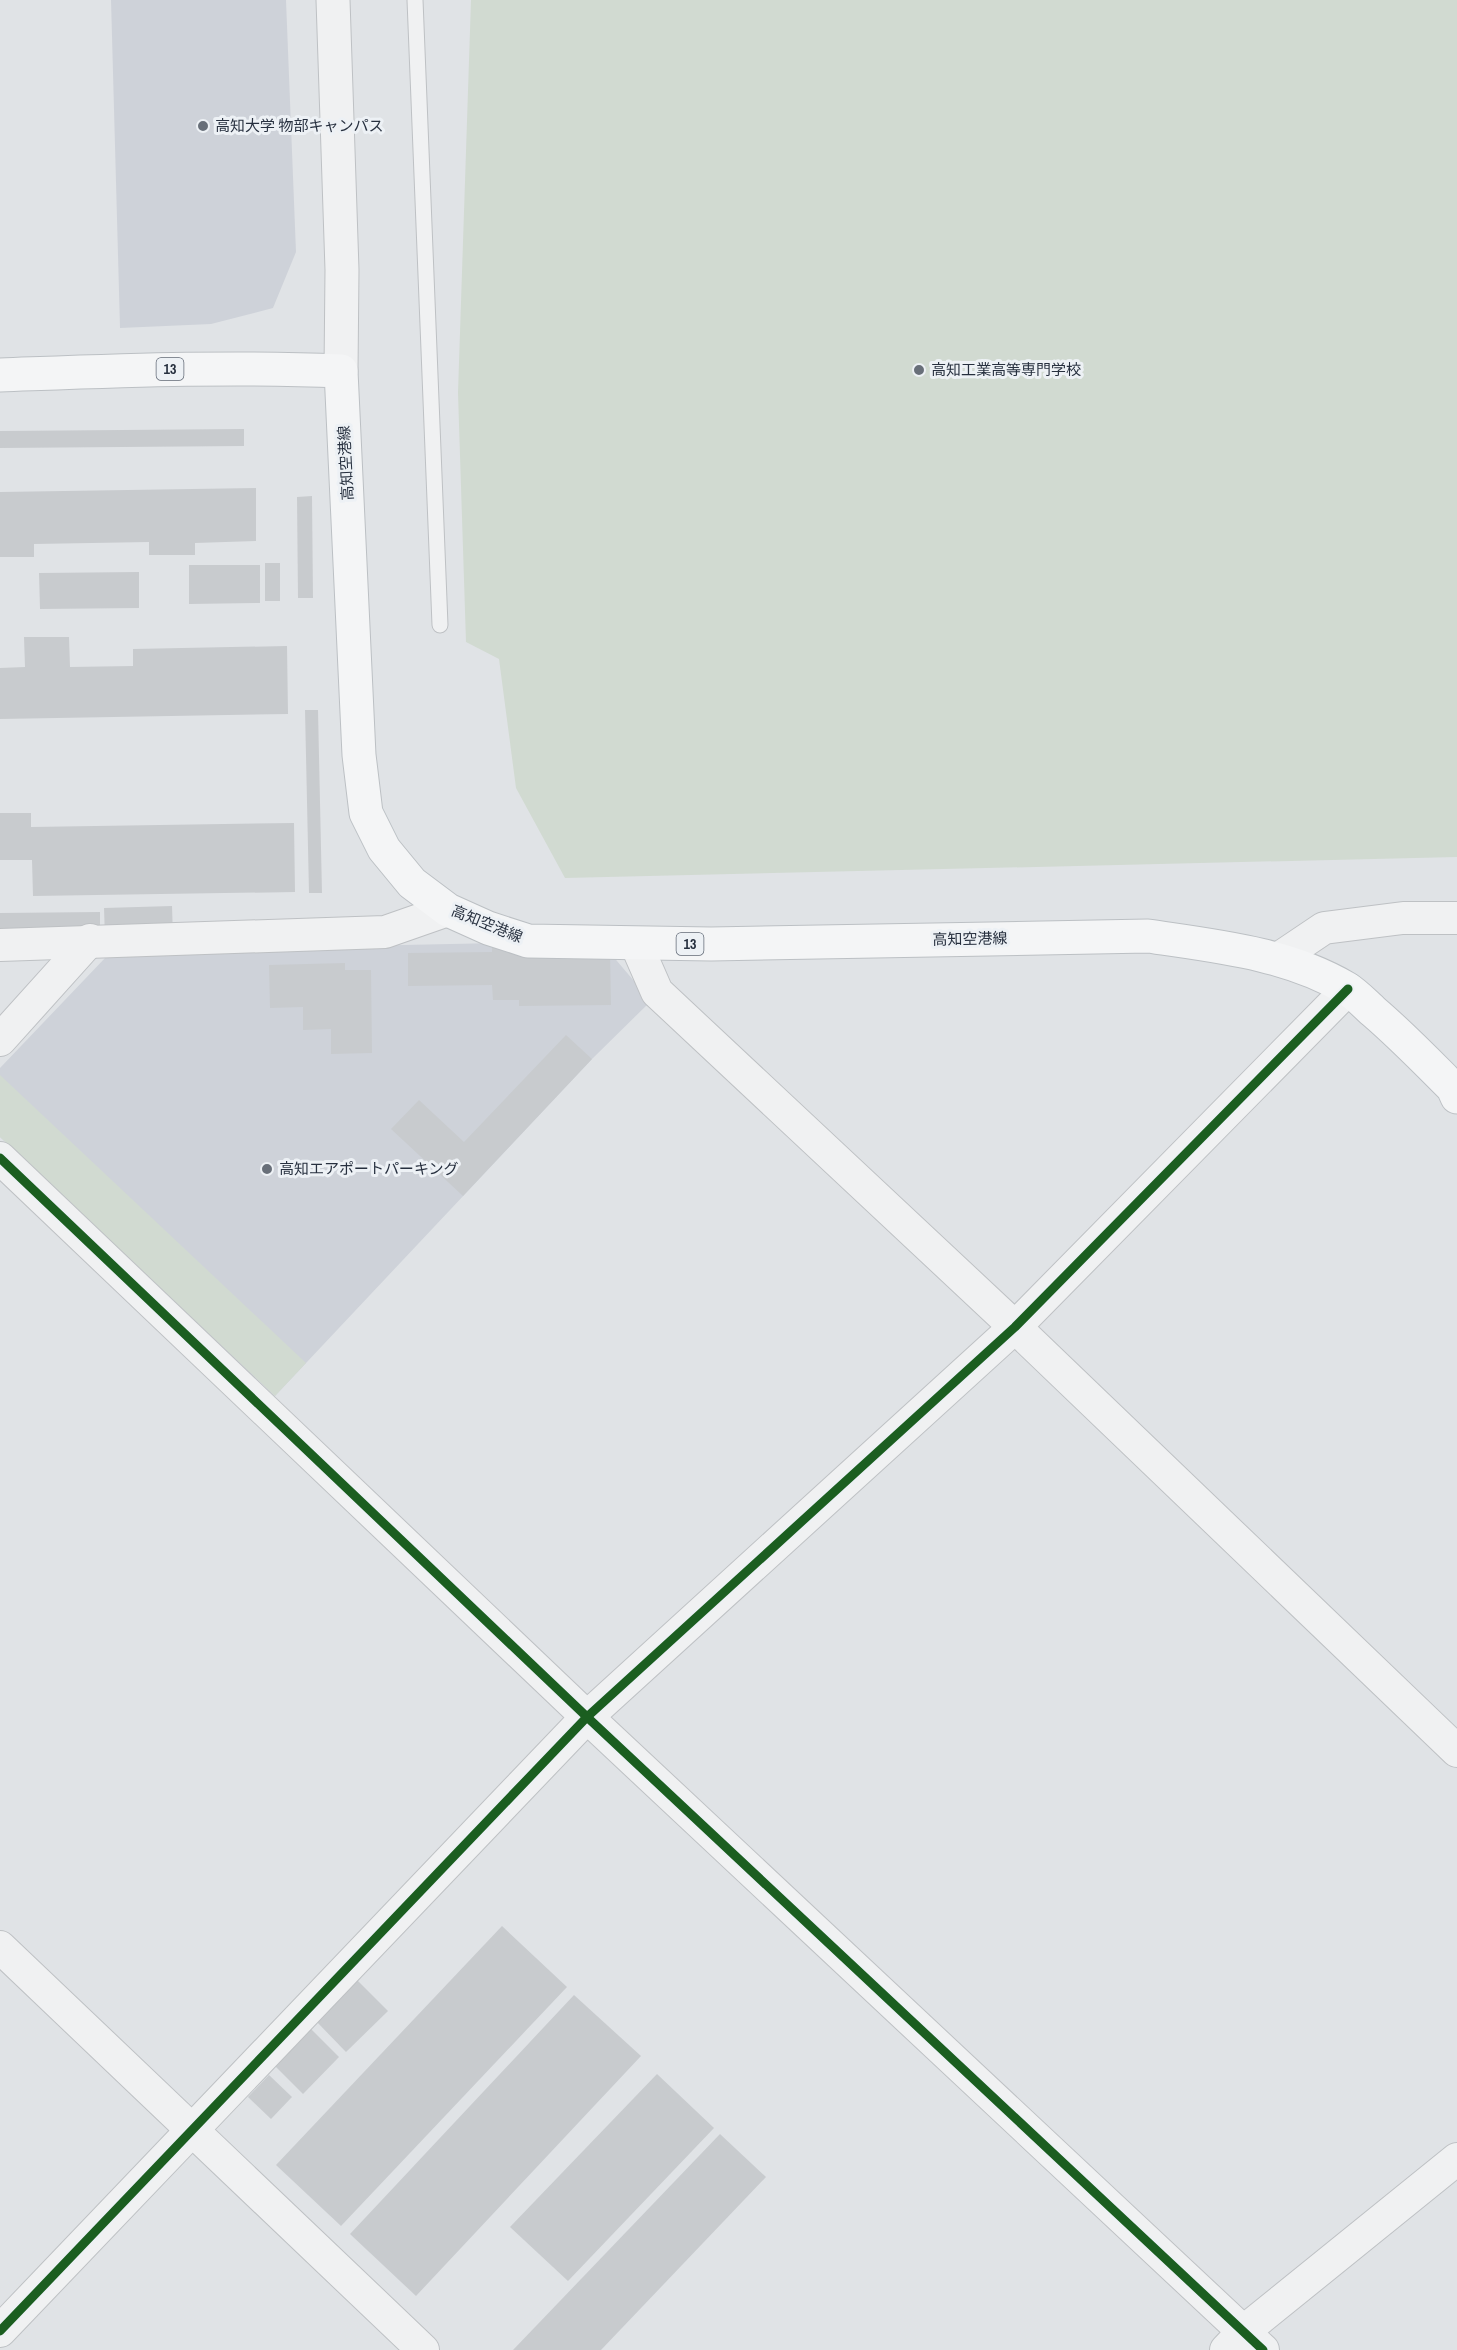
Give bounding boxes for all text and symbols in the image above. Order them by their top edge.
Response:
place label: 高知大学 物部キャンパス [215,115,383,136]
marker: 高知大学 物部キャンパス [196,119,210,133]
road number: 13 [156,358,184,380]
place label: 高知工業高等専門学校 [931,359,1081,380]
marker: 高知工業高等専門学校 [912,363,926,377]
street label: 高知空港線 [333,425,358,501]
street label: 高知空港線 [448,900,526,947]
street label: 高知空港線 [932,927,1008,950]
road number: 13 [676,933,704,955]
place label: 高知エアポートパーキング [279,1158,459,1179]
marker: 高知エアポートパーキング [260,1162,274,1176]

